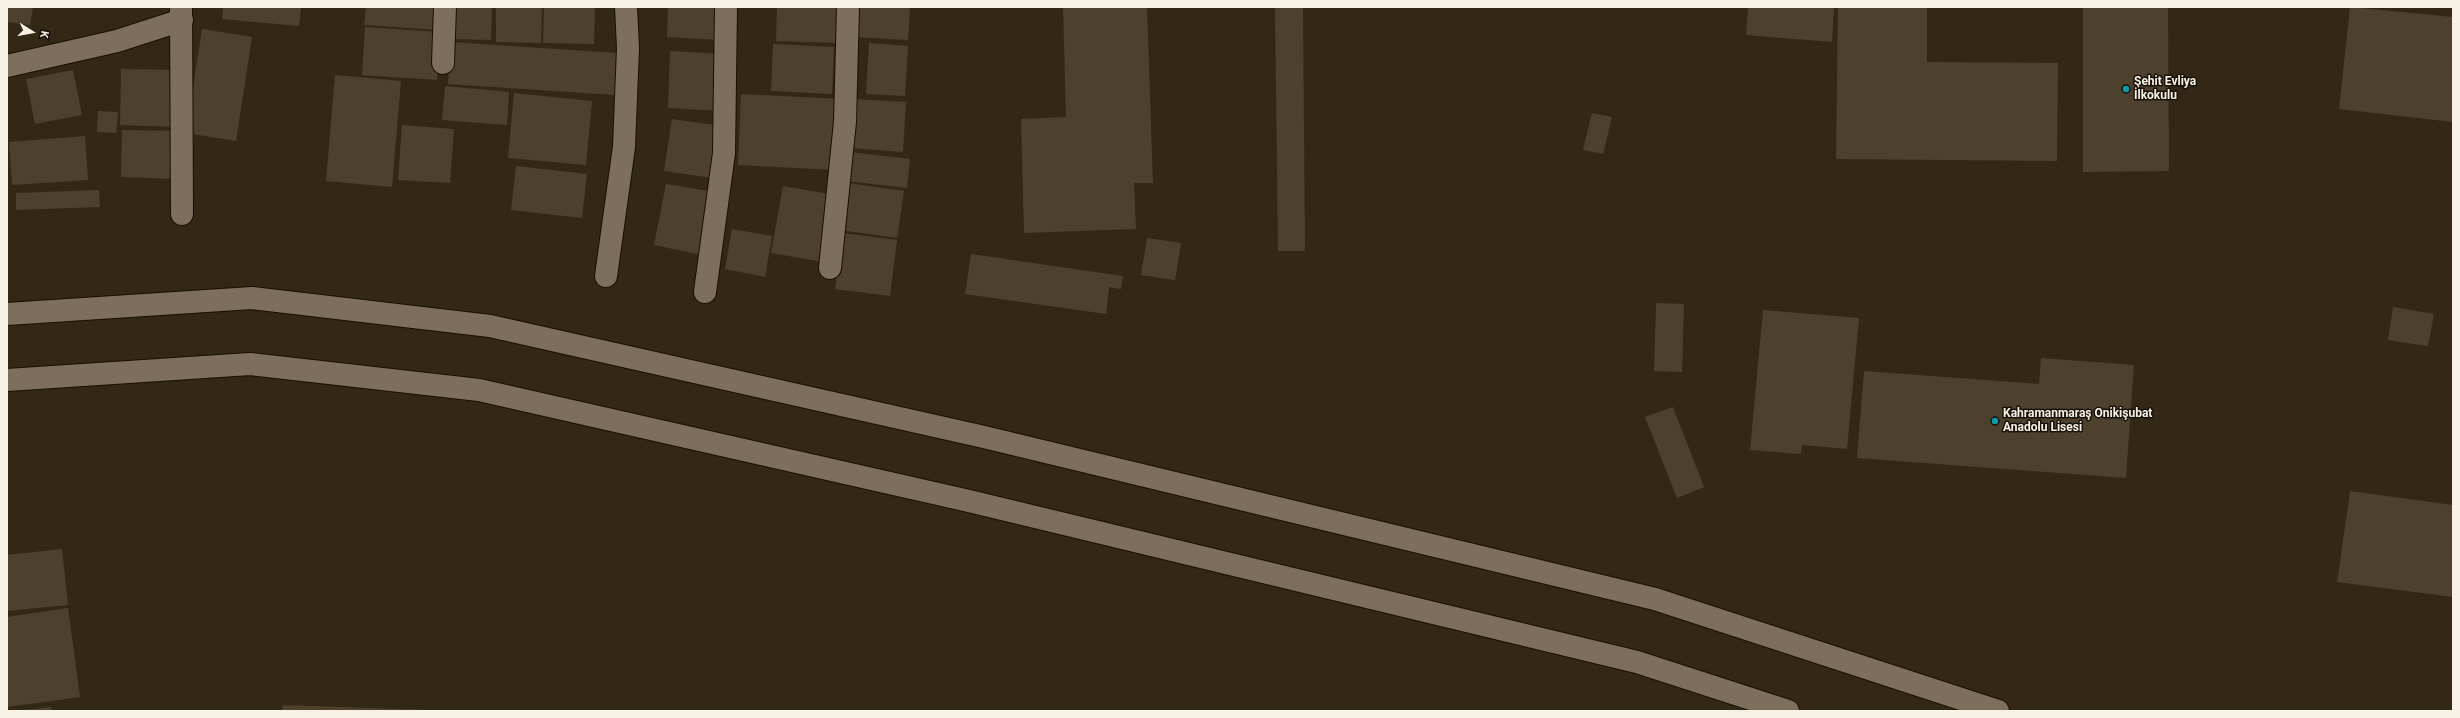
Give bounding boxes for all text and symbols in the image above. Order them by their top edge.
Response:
north arrow [12,12,52,52]
text: K [37,30,51,39]
place label: Şehit Evliya İlkokulu [2134,75,2196,103]
marker: Şehit Evliya İlkokulu [2121,84,2131,94]
place label: Kahramanmaraş Onikişubat Anadolu Lisesi [2003,407,2152,435]
marker: Kahramanmaraş Onikişubat Anadolu Lisesi [1990,416,2000,426]

